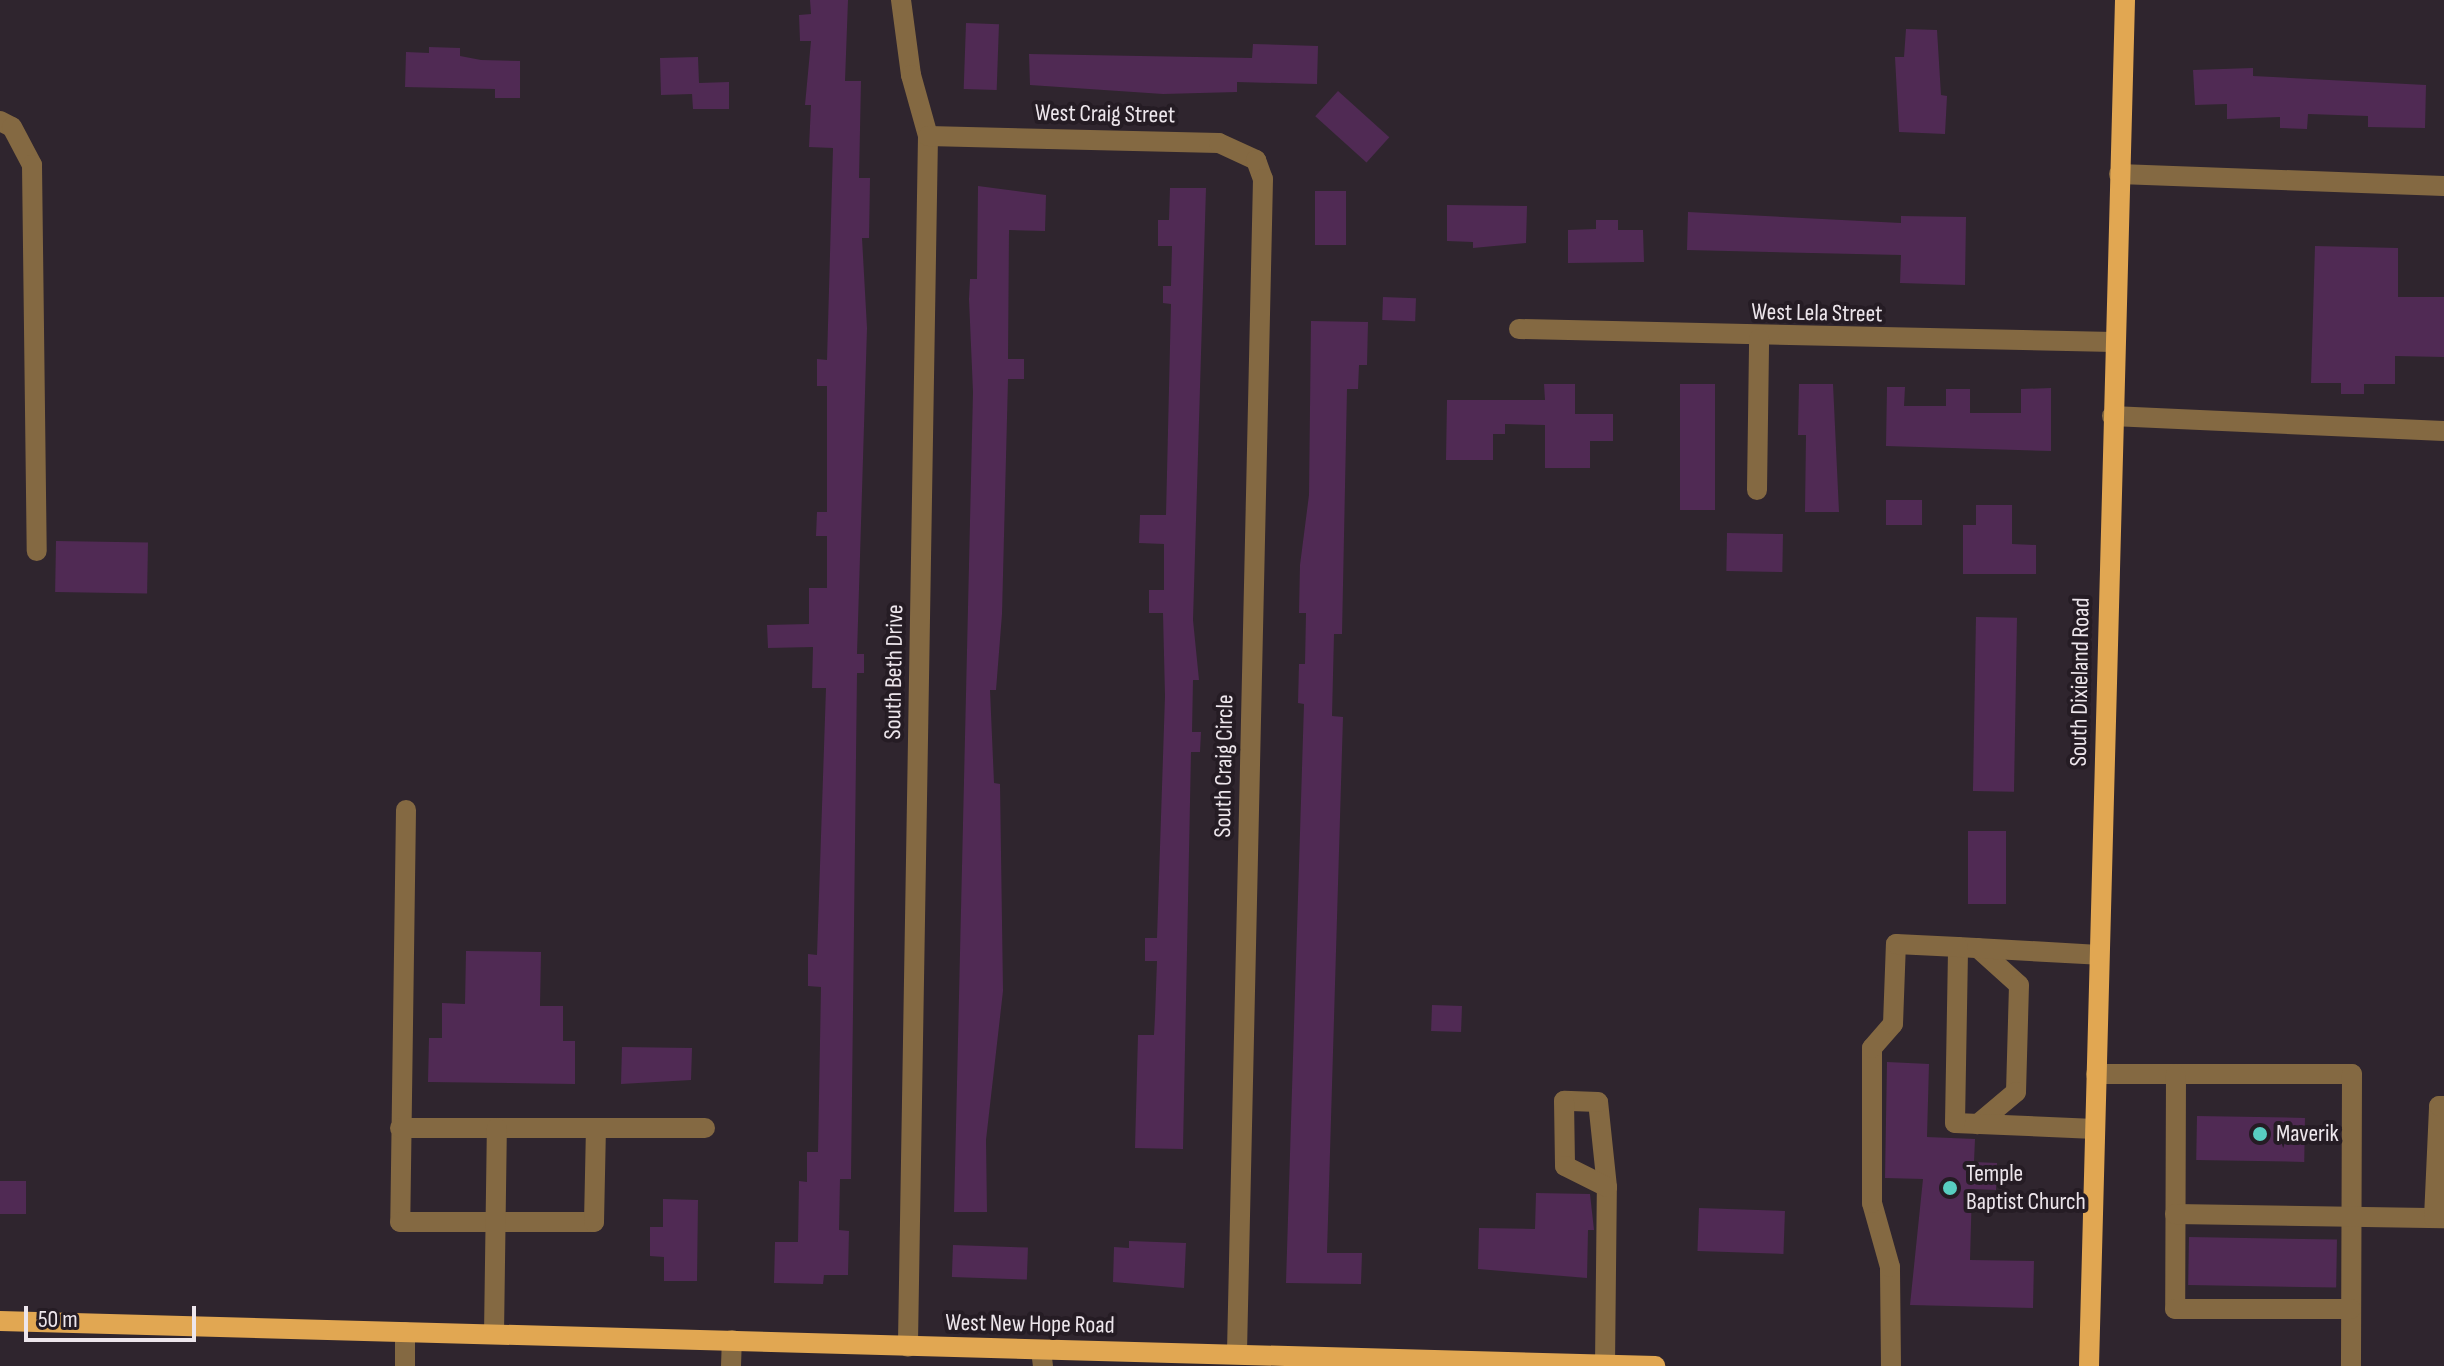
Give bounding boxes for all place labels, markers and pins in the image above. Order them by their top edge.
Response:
place label: Maverik [2276,1120,2339,1148]
marker: Maverik [2251,1125,2269,1143]
place label: Temple Baptist Church [1966,1160,2086,1216]
marker: Temple Baptist Church [1941,1179,1959,1197]

